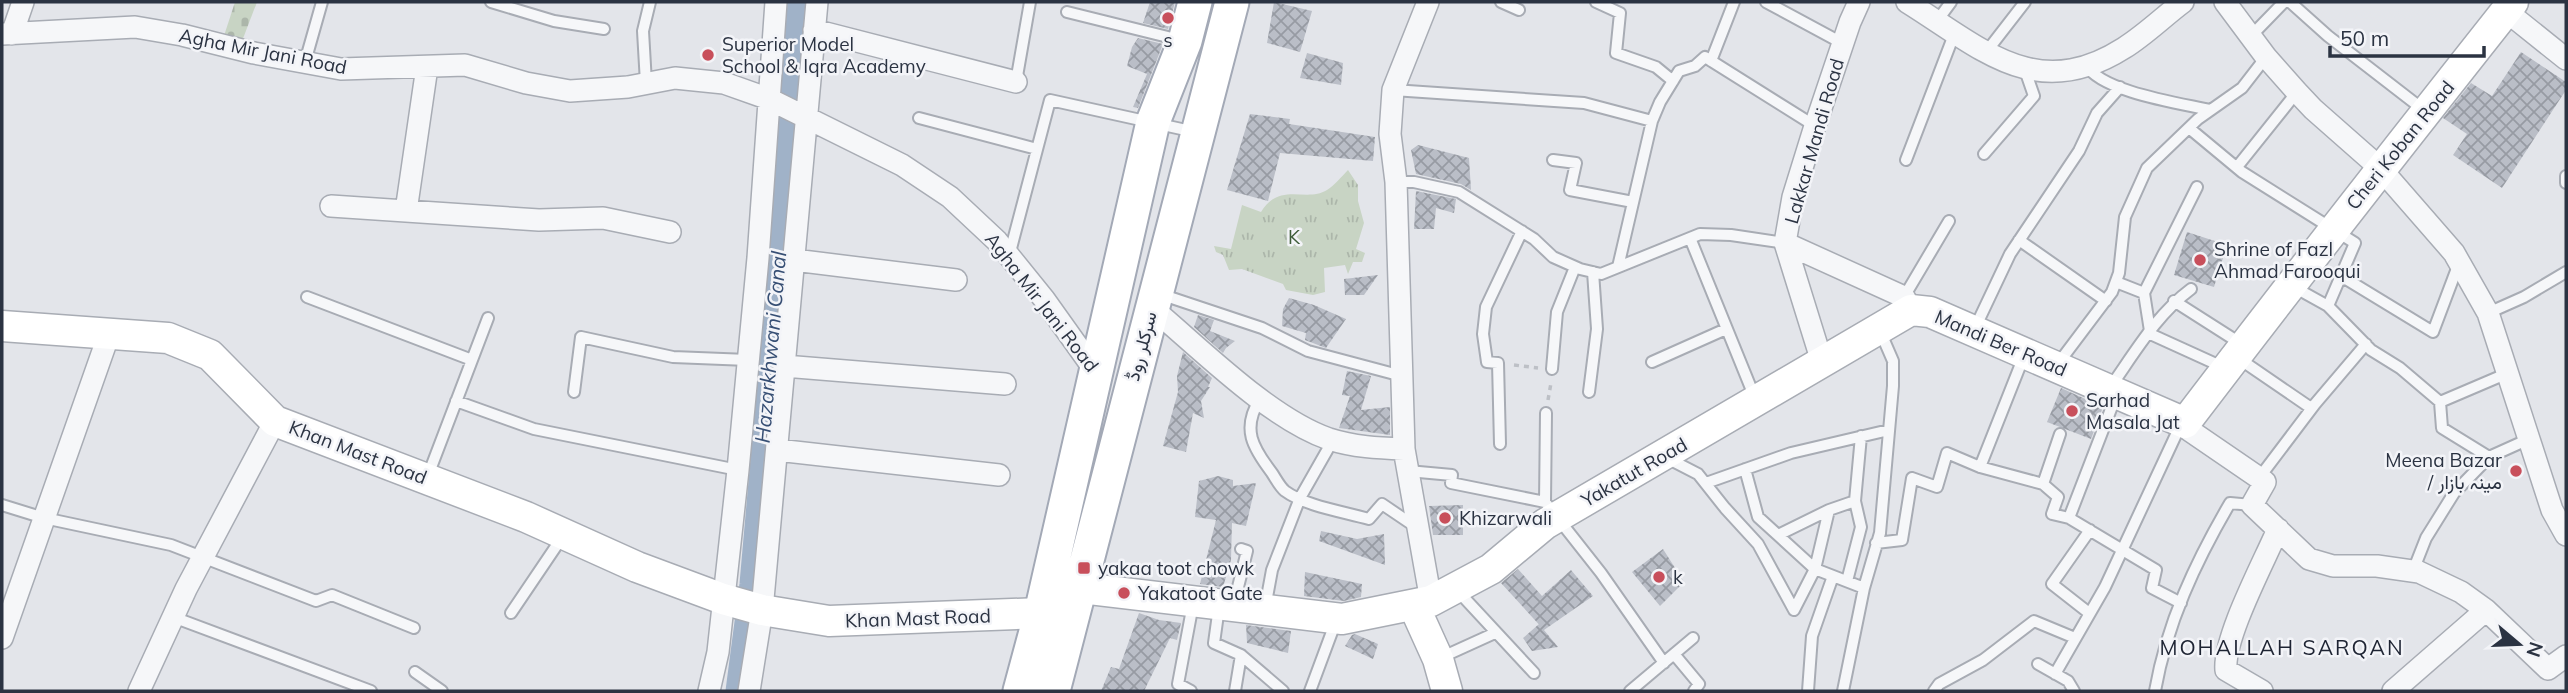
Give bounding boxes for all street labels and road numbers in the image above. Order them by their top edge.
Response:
street label: Agha Mir Jani Road [177,23,349,79]
street label: Lakkar Mandi Road [1779,56,1849,226]
street label: Cheri Koban Road [2341,76,2459,214]
street label: Agha Mir Jani Road [980,227,1104,377]
street label: Mandi Ber Road [1931,304,2071,382]
street label: سرکلر روڈ [1120,309,1162,383]
street label: Khan Mast Road [286,415,430,489]
street label: Yakatut Road [1576,432,1691,512]
street label: Khan Mast Road [845,603,991,633]

